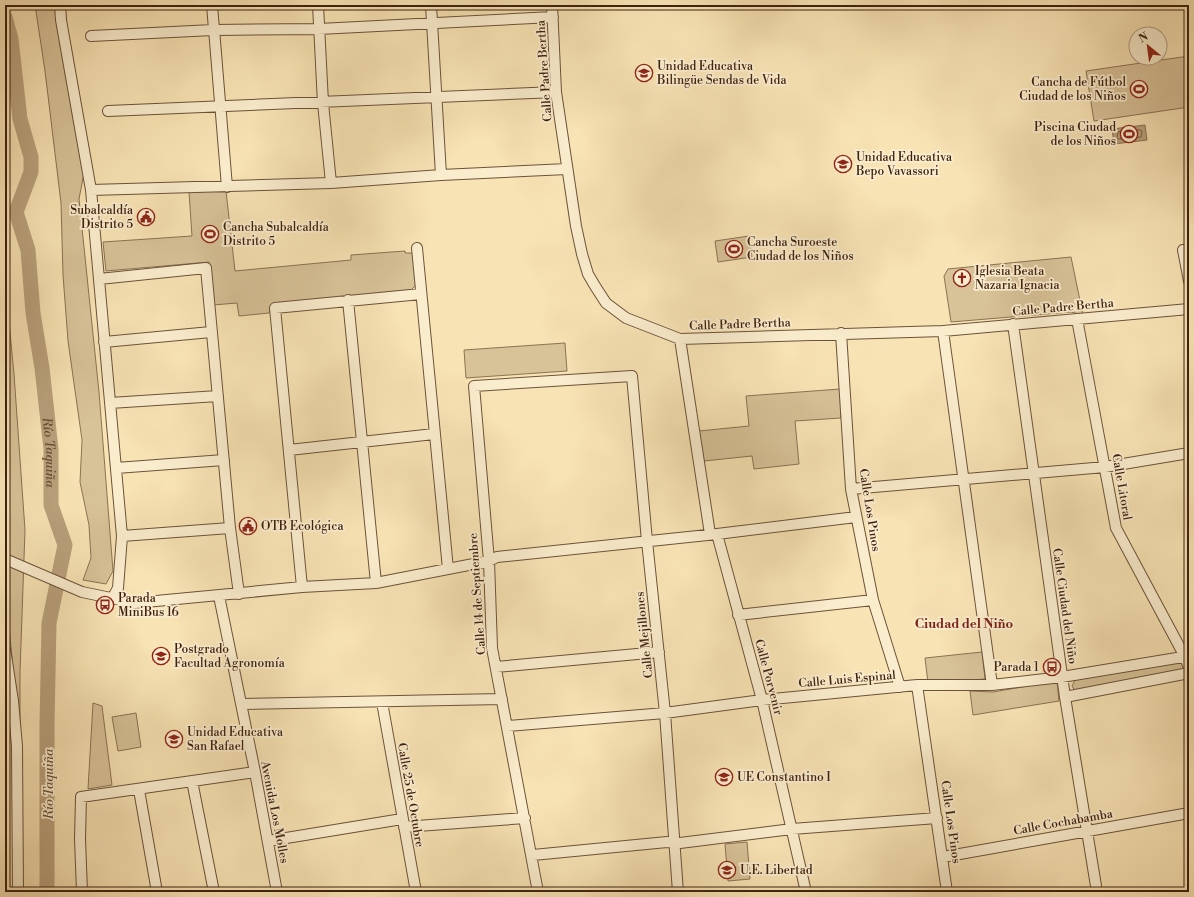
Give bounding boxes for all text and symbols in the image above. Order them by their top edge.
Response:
street label: Calle Padre Bertha [533,19,556,122]
north arrow [1128,26,1168,66]
text: N [1136,30,1151,46]
place label: Unidad Educativa Bilingüe Sendas de Vida [656,59,787,88]
school or university icon: Unidad Educativa Bilingüe Sendas de Vida [634,63,654,83]
place label: Cancha de Fútbol Ciudad de los Niños [1019,75,1126,104]
sports icon: Cancha de Fútbol Ciudad de los Niños [1129,79,1149,99]
place label: Piscina Ciudad de los Niños [1034,120,1116,149]
sports icon: Piscina Ciudad de los Niños [1119,124,1139,144]
place label: Unidad Educativa Bepo Vavassori [855,150,953,179]
school or university icon: Unidad Educativa Bepo Vavassori [833,154,853,174]
place label: Subalcaldía Distrito 5 [70,203,134,232]
public building icon: Subalcaldía Distrito 5 [136,207,156,227]
place label: Cancha Subalcaldía Distrito 5 [223,220,330,249]
sports icon: Cancha Subalcaldía Distrito 5 [200,224,220,244]
place label: Cancha Suroeste Ciudad de los Niños [747,235,854,264]
sports icon: Cancha Suroeste Ciudad de los Niños [724,239,744,259]
place label: Iglesia Beata Nazaria Ignacia [975,264,1061,293]
church icon: Iglesia Beata Nazaria Ignacia [952,268,972,288]
street label: Calle Padre Bertha [1012,296,1115,319]
street label: Calle Padre Bertha [689,315,792,334]
water label: Río Taquiña [38,415,58,488]
street label: Calle Litoral [1108,453,1135,522]
street label: Calle Los Pinos [856,468,883,553]
public building icon: OTB Ecológica [238,516,258,536]
place label: OTB Ecológica [261,519,344,534]
street label: Calle 14 de Septiembre [466,532,489,655]
street label: Calle Ciudad del Niño [1049,547,1080,665]
place label: Parada MiniBus 16 [118,591,179,620]
street label: Calle Mejillones [632,591,656,679]
bus stop icon: Parada MiniBus 16 [95,595,115,615]
district label: Ciudad del Niño [915,616,1014,632]
street label: Calle Porvenir [751,638,786,717]
place label: Postgrado Facultad Agronomía [174,642,286,671]
school or university icon: Postgrado Facultad Agronomía [151,646,171,666]
bus stop icon: Parada 1 [1042,657,1062,677]
place label: Parada 1 [994,660,1040,675]
street label: Calle Luis Espinal [798,668,897,691]
place label: Unidad Educativa San Rafael [187,725,284,754]
school or university icon: Unidad Educativa San Rafael [164,729,184,749]
street label: Calle 25 de Octubre [394,742,427,848]
water label: Río Taquiña [41,748,57,820]
street label: Avenida Los Molles [257,759,292,865]
school or university icon: UE Constantino I [714,767,734,787]
place label: UE Constantino I [737,770,831,785]
street label: Calle Los Pinos [937,780,964,865]
street label: Calle Cochabamba [1012,806,1115,839]
school or university icon: U.E. Libertad [717,860,737,880]
place label: U.E. Libertad [740,863,813,878]

